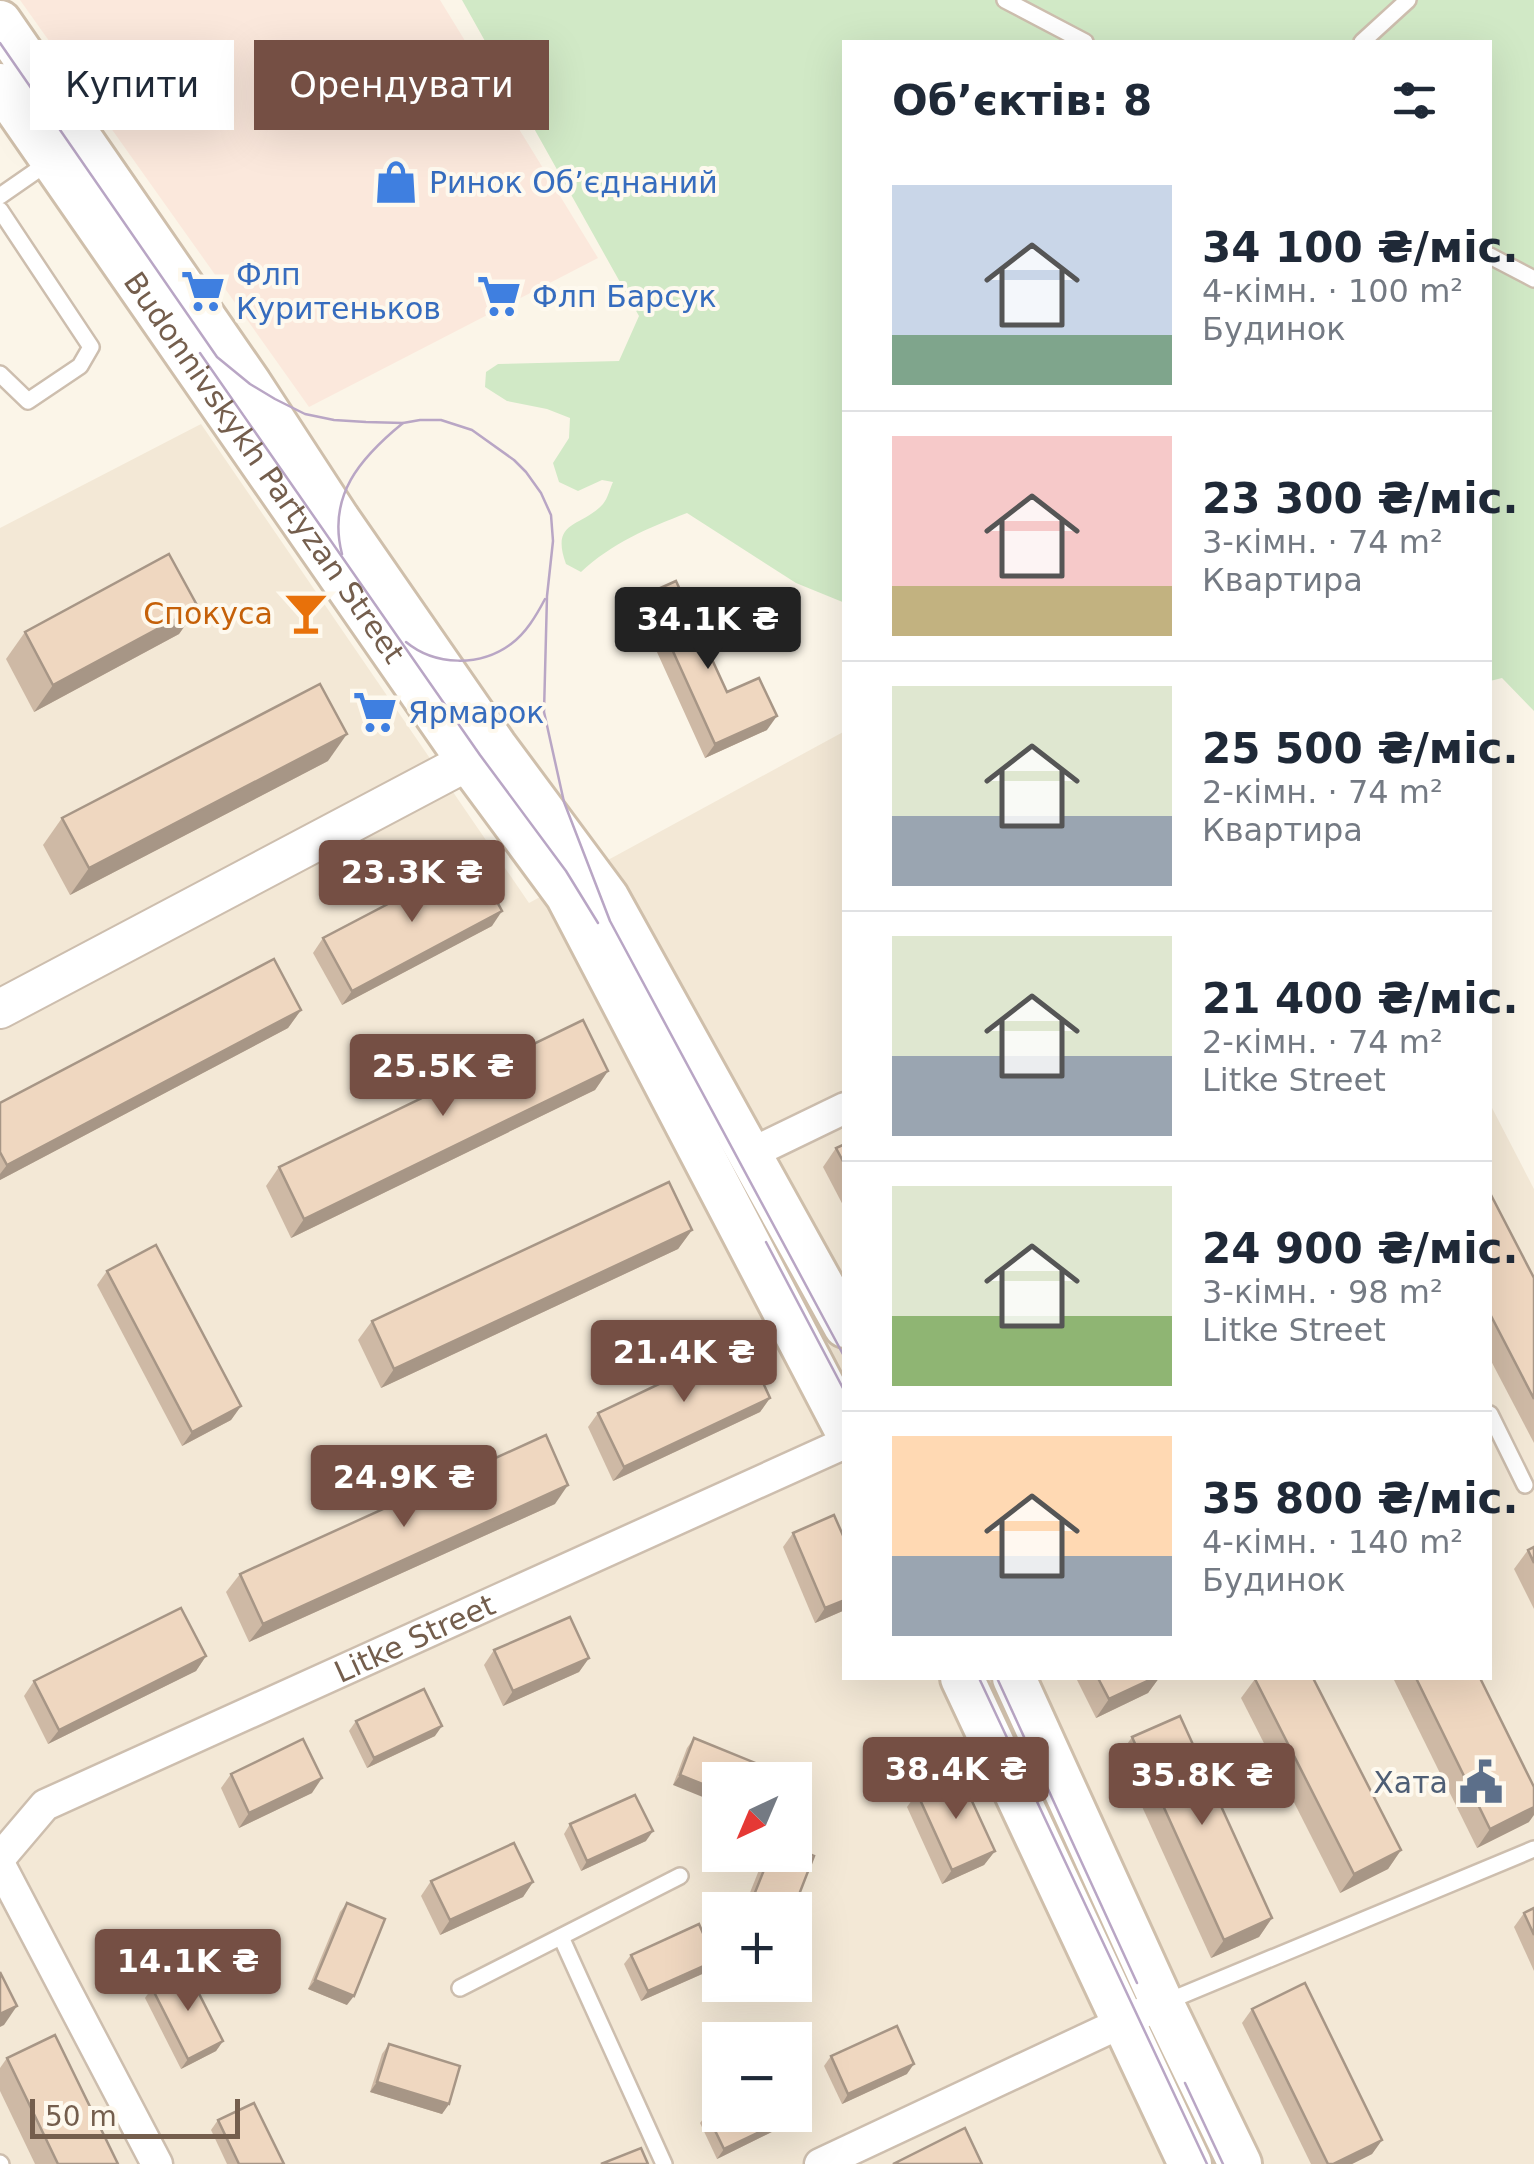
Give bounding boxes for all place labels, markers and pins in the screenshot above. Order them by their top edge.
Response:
shop icon: Ринок Обʼєднаний [372,158,420,206]
place label: Ринок Обʼєднаний [429,165,718,200]
place label: Флп Куритеньков [236,257,441,326]
supermarket icon: Флп Куритеньков [179,267,227,315]
supermarket icon: Флп Барсук [475,272,523,320]
place label: Флп Барсук [532,279,717,314]
pin: 34.1K ₴ [616,587,800,672]
bar icon: Спокуса [282,589,330,637]
place label: Спокуса [143,596,273,631]
supermarket icon: Ярмарок [351,688,399,736]
place label: Ярмарок [408,695,544,730]
pin: 23.3K ₴ [320,840,504,925]
pin: 25.5K ₴ [351,1034,535,1119]
pin: 21.4K ₴ [592,1320,776,1405]
pin: 24.9K ₴ [312,1445,496,1530]
pin: 38.4K ₴ [864,1737,1048,1822]
pin: 35.8K ₴ [1110,1743,1294,1828]
public building icon: Хата [1457,1758,1505,1806]
place label: Хата [1373,1765,1448,1800]
pin: 14.1K ₴ [96,1929,280,2014]

